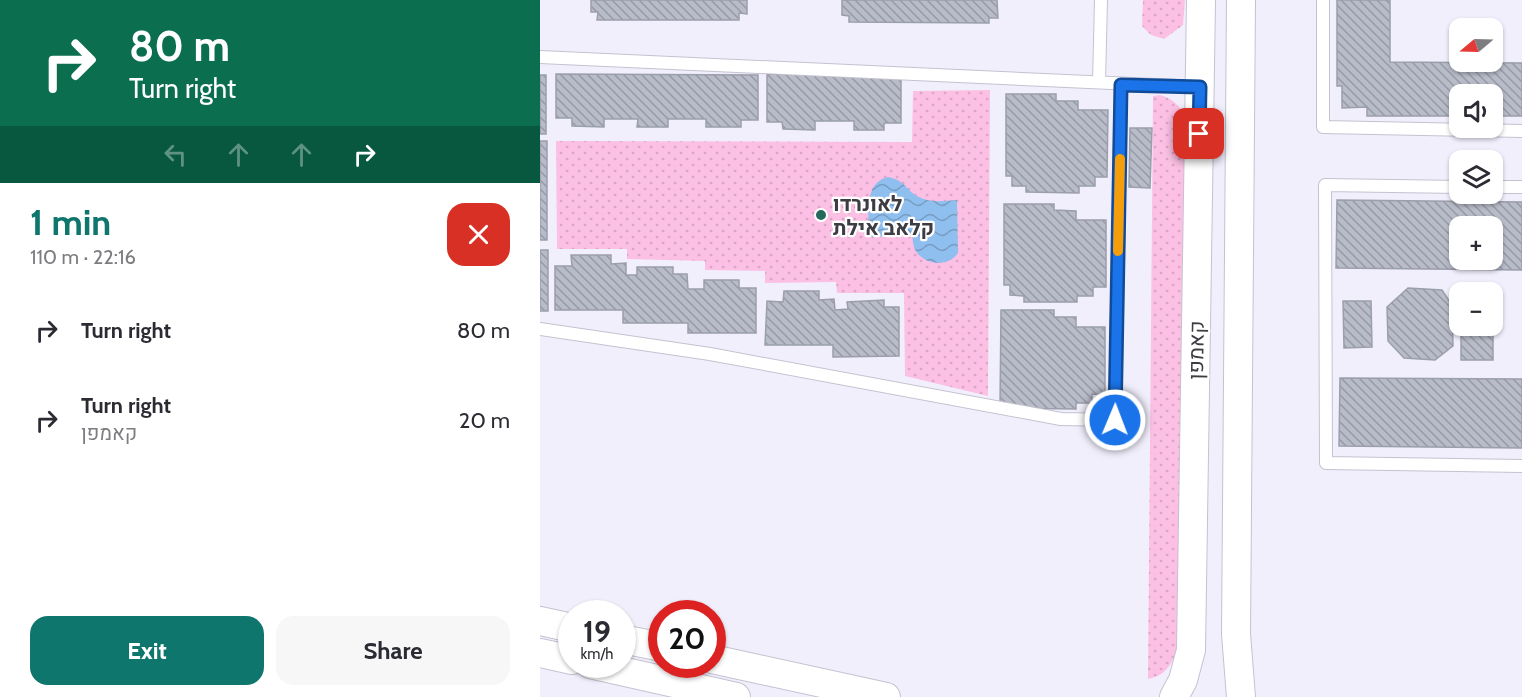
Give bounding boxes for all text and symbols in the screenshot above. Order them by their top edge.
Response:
north arrow [1449,18,1503,72]
map controls [1449,18,1503,336]
text: 80 m [129,20,230,72]
icon: right [30,24,108,102]
text: Turn right [129,72,236,105]
button: sound [1449,84,1503,138]
pin [1173,108,1224,159]
icon: arrive [1182,117,1215,150]
icon: left [159,138,192,171]
icon: ahead [222,138,255,171]
icon: ahead [285,138,318,171]
icon: right [348,138,381,171]
button: layers [1449,150,1503,204]
place label: לאונרדו קלאב אילת [833,191,934,240]
text: 1 min [30,200,111,244]
button: close [447,203,510,266]
marker: לאונרדו קלאב אילת [814,208,828,222]
button: + [1449,216,1503,270]
text: 110 m · 22:16 [30,245,136,269]
button: − [1449,282,1503,336]
icon: right [30,314,63,347]
text: Turn right [81,317,171,344]
text: 80 m [457,317,510,344]
street label: קאמפן [1183,320,1209,380]
position arrow [1083,388,1147,452]
text: Turn right [81,392,171,419]
icon: right [30,404,63,437]
text: 20 m [459,407,510,434]
text: קאמפן [81,421,137,445]
speed limit sign: 20 [648,600,726,678]
text: 19 [583,613,611,650]
button: Exit [30,616,264,685]
button: Share [276,616,510,685]
text: km/h [581,645,613,663]

